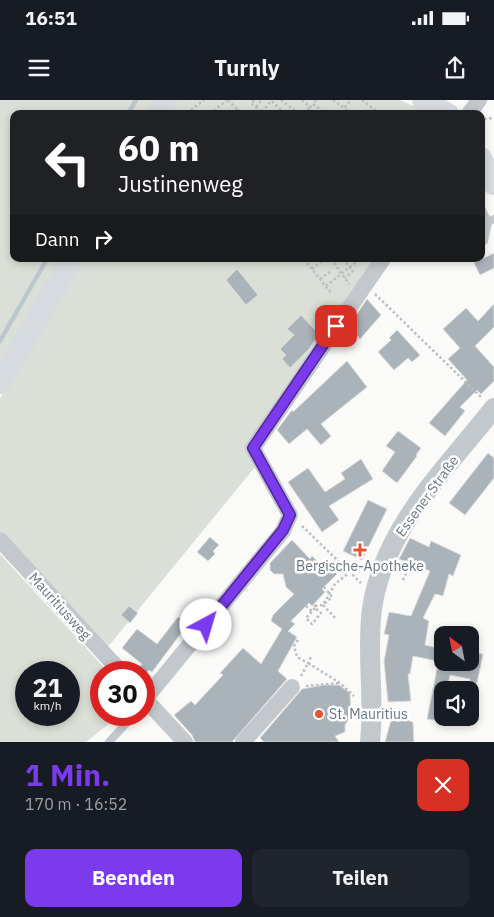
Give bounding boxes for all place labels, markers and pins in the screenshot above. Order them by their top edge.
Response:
pin [315,305,357,347]
marker: Bergische-Apotheke [354,544,366,556]
place label: Bergische-Apotheke [296,557,424,575]
place label: St. Mauritius [329,705,408,723]
marker: St. Mauritius [313,708,325,720]

